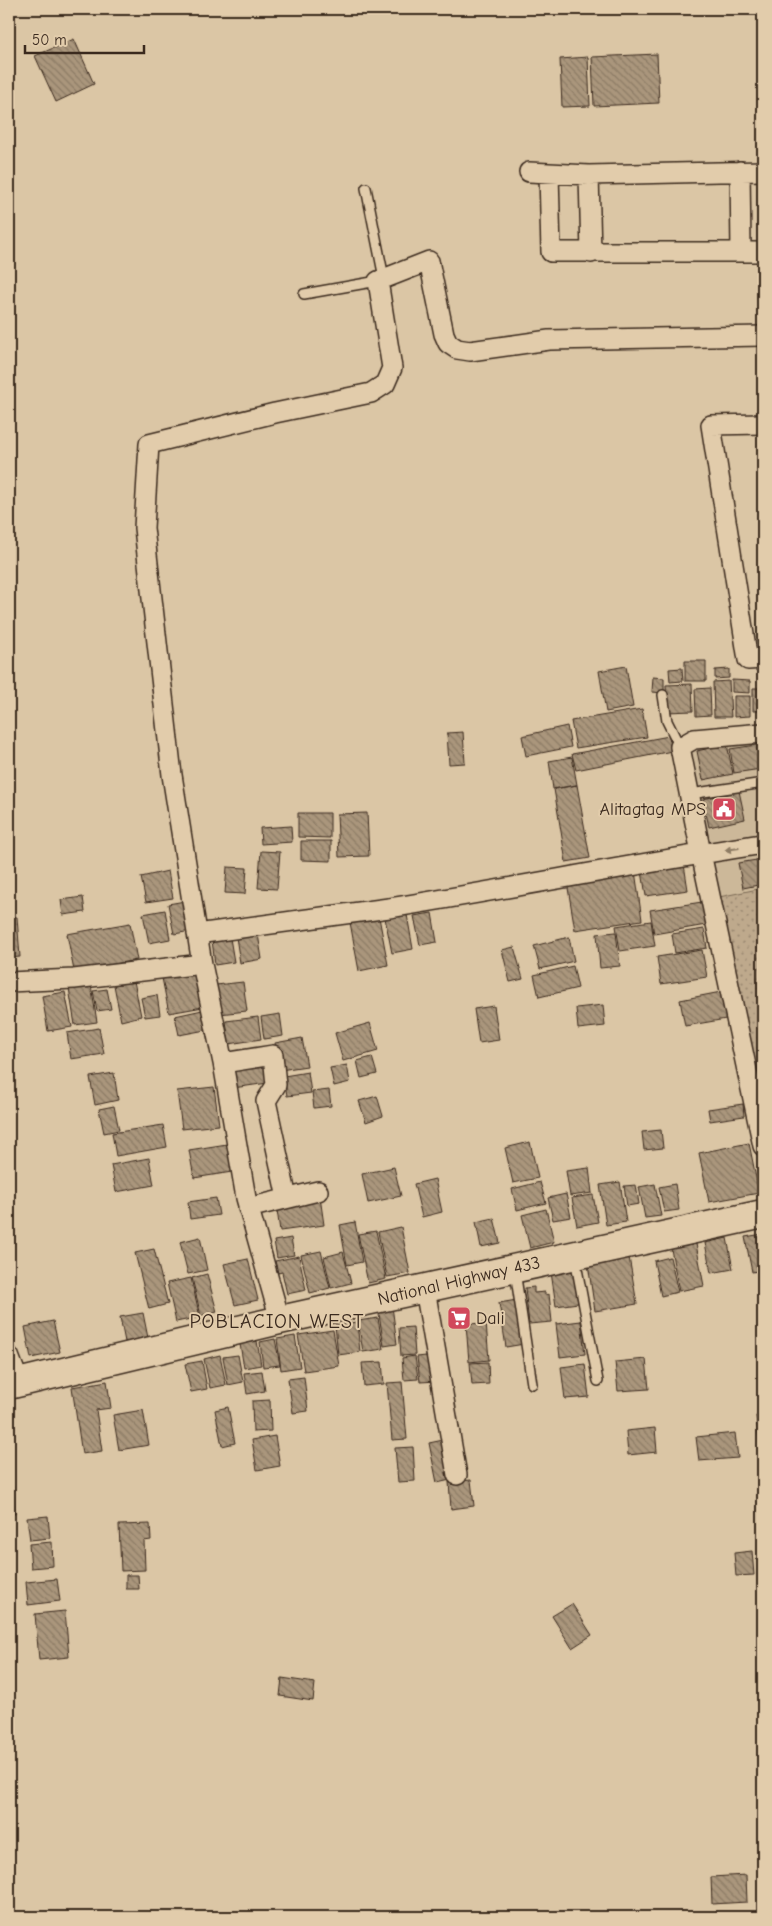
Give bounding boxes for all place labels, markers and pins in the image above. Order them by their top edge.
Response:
public building icon: Alitagtag MPS [711,796,737,822]
place label: Alitagtag MPS [599,799,706,820]
supermarket icon: Dali [446,1305,472,1331]
place label: Dali [476,1308,505,1329]

